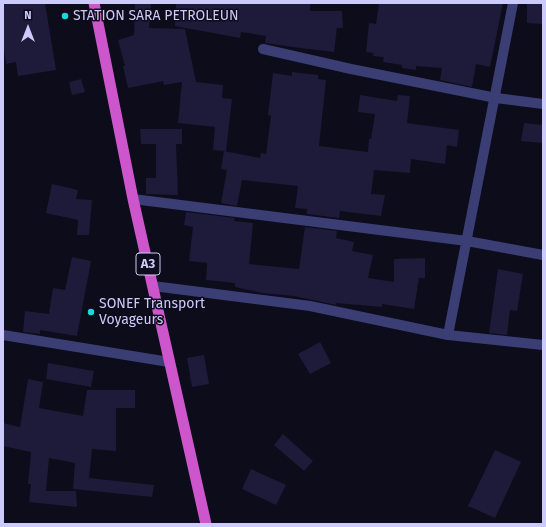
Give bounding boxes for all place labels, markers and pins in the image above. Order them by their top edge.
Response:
place label: STATION SARA PETROLEUN [73,8,238,24]
marker: STATION SARA PETROLEUN [60,11,70,21]
place label: SONEF Transport Voyageurs [99,296,205,328]
marker: SONEF Transport Voyageurs [86,307,96,317]

